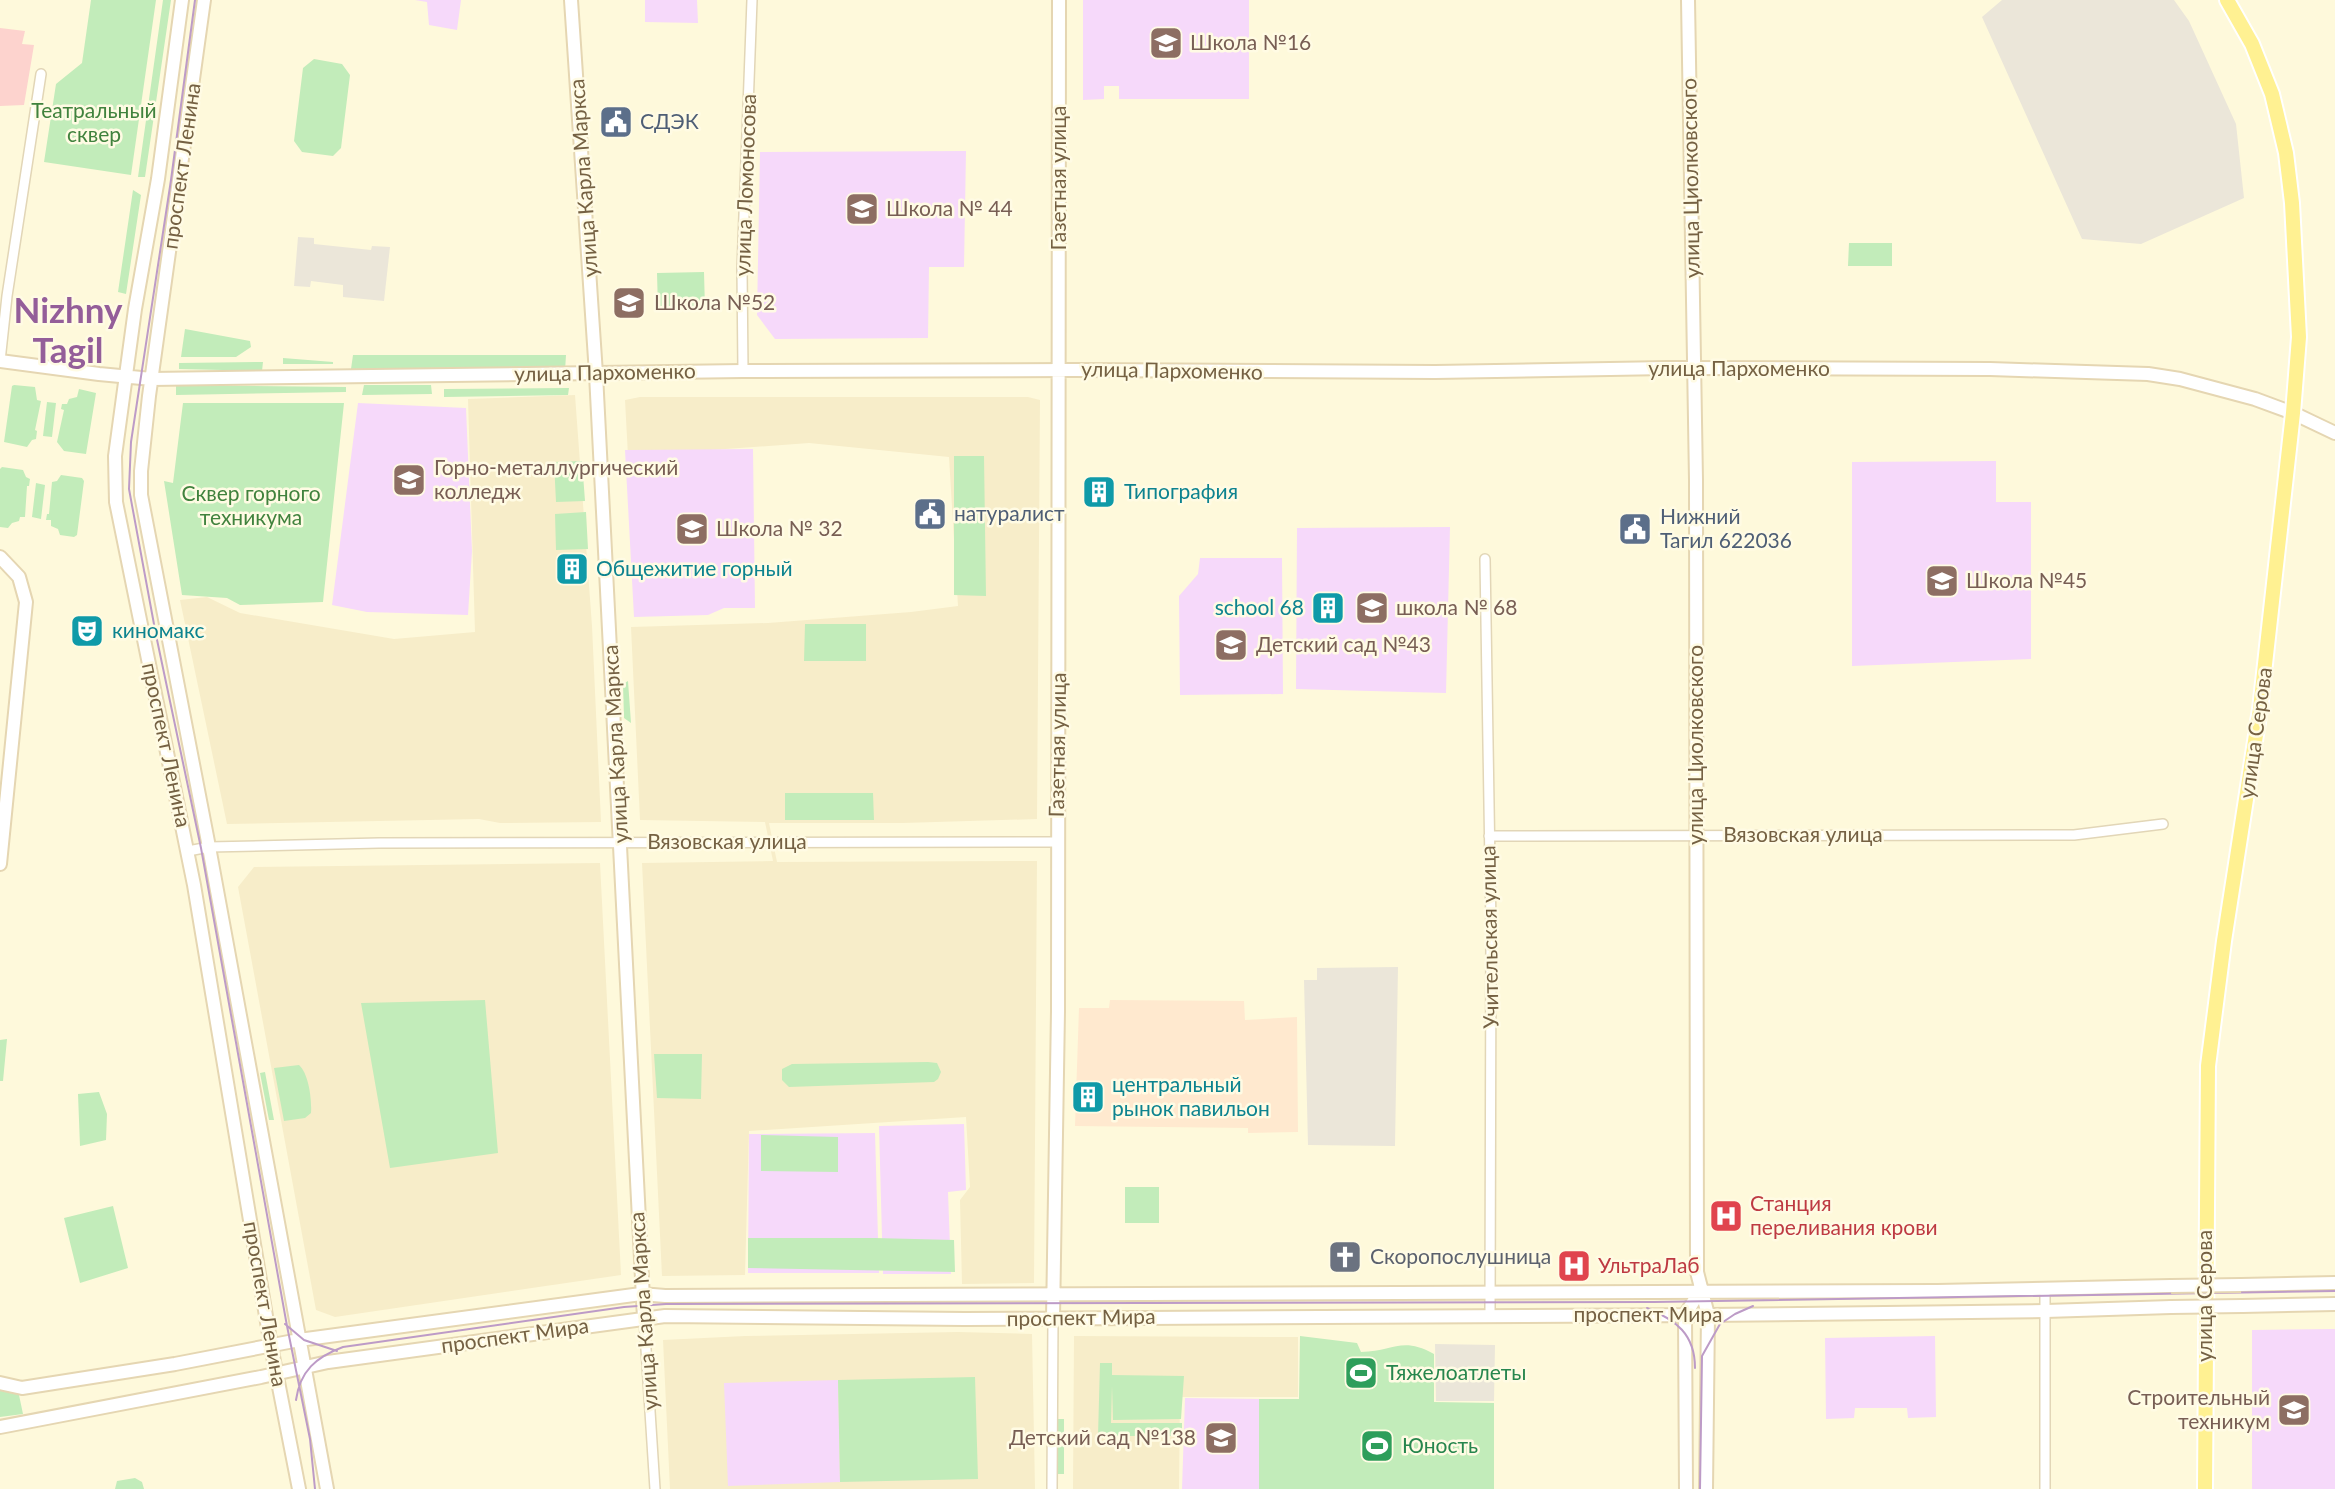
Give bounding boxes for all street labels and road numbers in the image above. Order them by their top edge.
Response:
street label: улица Карла Маркса [563,78,602,278]
street label: улица Циолковского [1675,78,1704,278]
street label: проспект Ленина [156,81,205,250]
street label: улица Ломоносова [729,93,760,277]
street label: Газетная улица [1045,106,1070,250]
street label: улица Пархоменко [1081,355,1263,384]
street label: улица Пархоменко [1648,355,1830,380]
street label: улица Пархоменко [514,357,696,386]
street label: улица Карла Маркса [597,644,632,844]
street label: улица Циолковского [1682,645,1707,845]
street label: проспект Ленина [138,660,197,829]
street label: улица Серова [2233,666,2276,800]
street label: Газетная улица [1043,672,1070,818]
street label: Вязовская улица [1723,821,1883,846]
street label: Вязовская улица [647,828,807,853]
street label: Учительская улица [1474,845,1503,1029]
street label: улица Карла Маркса [623,1211,662,1411]
street label: проспект Ленина [240,1219,293,1388]
street label: улица Серова [2191,1230,2216,1362]
street label: проспект Мира [1574,1301,1722,1326]
street label: проспект Мира [1006,1303,1156,1330]
street label: проспект Мира [439,1312,590,1357]

